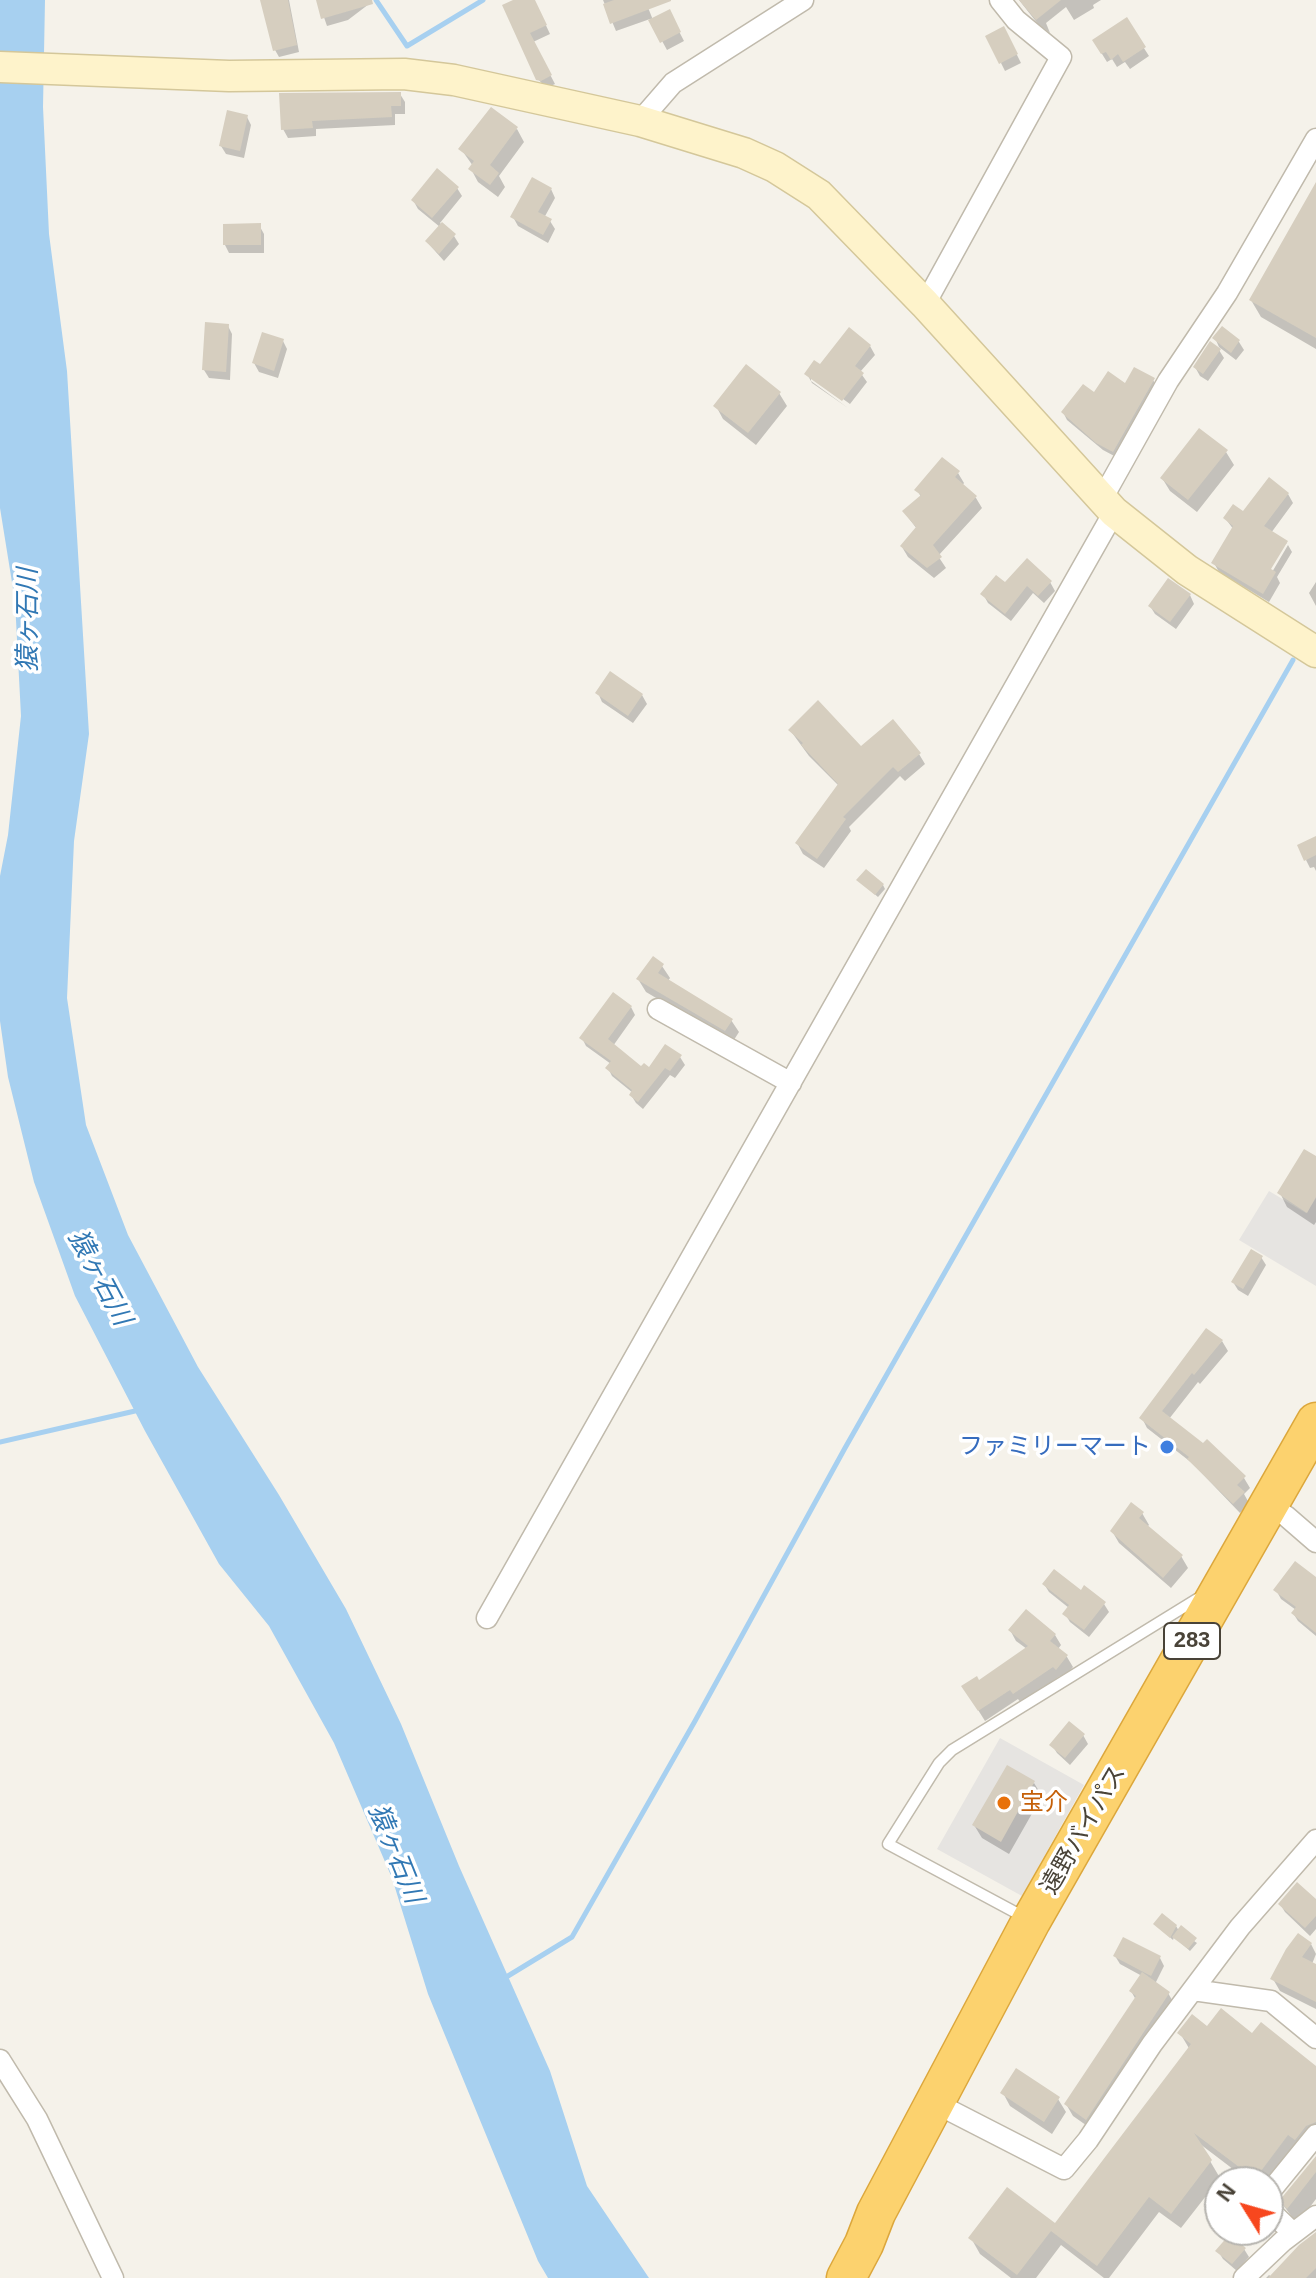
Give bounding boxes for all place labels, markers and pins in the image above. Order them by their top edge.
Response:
place label: ファミリーマート [959,1433,1151,1461]
marker: ファミリーマート [1158,1438,1176,1456]
place label: 宝介 [1020,1789,1068,1817]
marker: 宝介 [995,1794,1013,1812]

